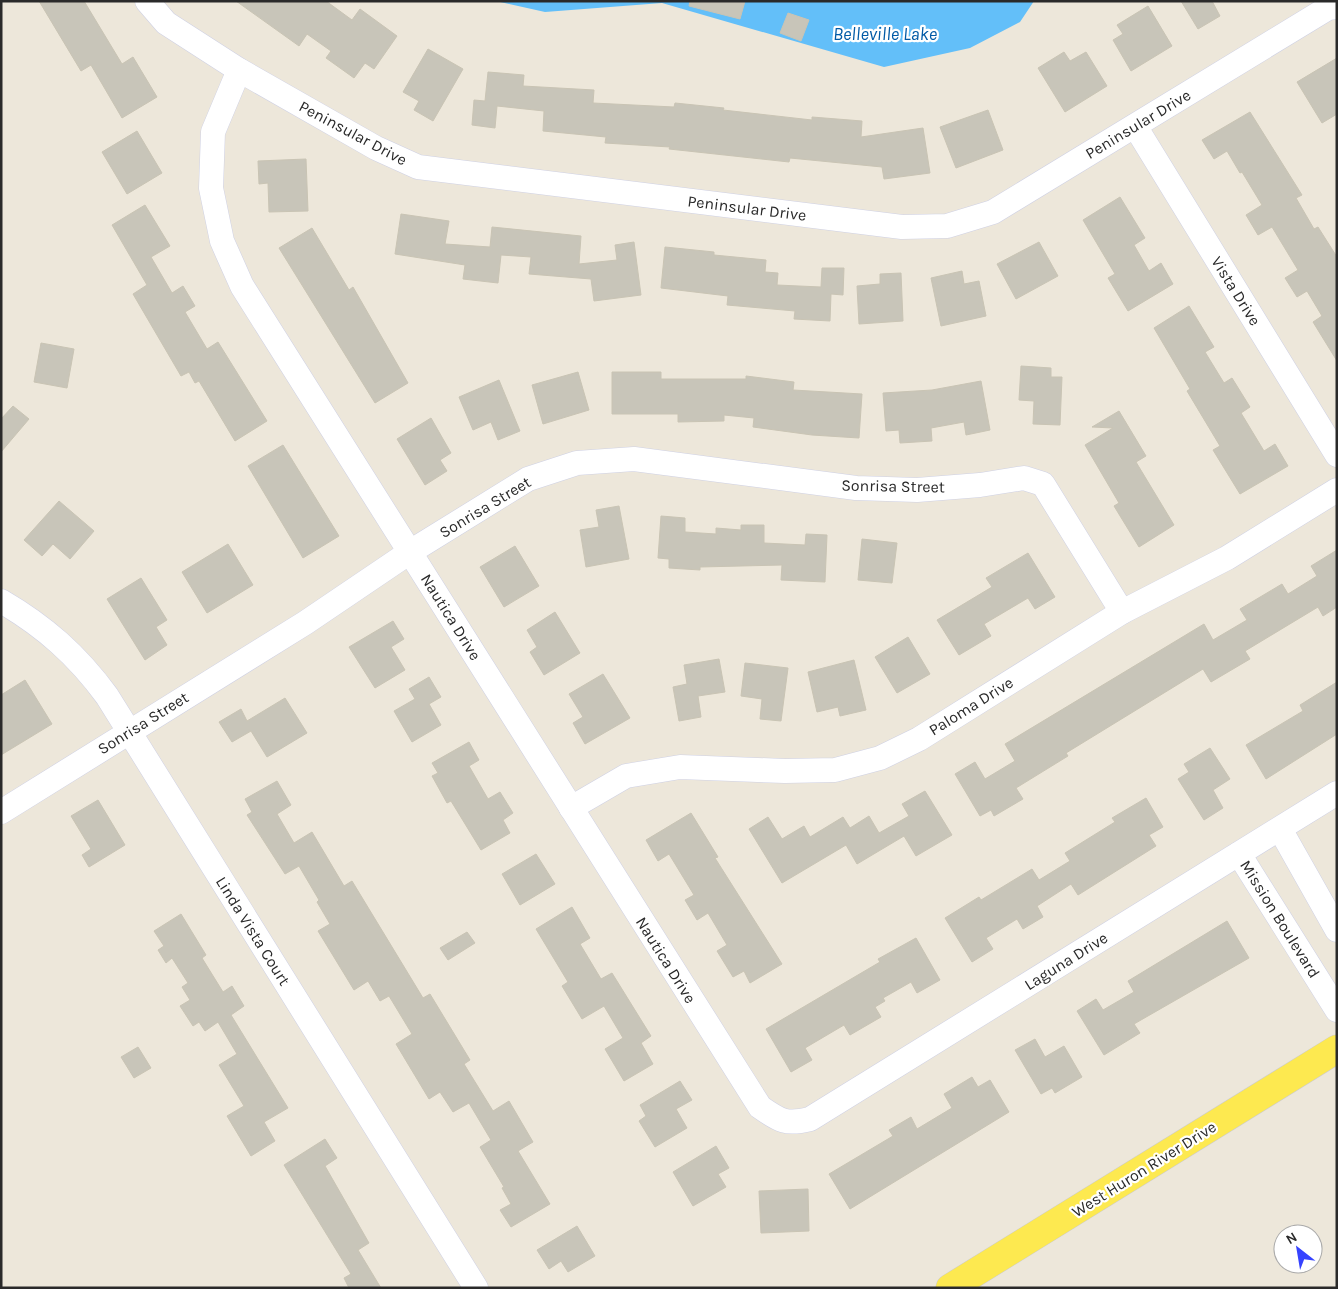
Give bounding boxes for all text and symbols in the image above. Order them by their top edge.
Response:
water label: Belleville Lake [833,23,937,45]
street label: Peninsular Drive [1082,85,1194,163]
street label: Peninsular Drive [296,97,410,169]
street label: Peninsular Drive [687,191,807,225]
street label: Vista Drive [1207,253,1265,329]
street label: Sonrisa Street [436,472,534,542]
street label: Sonrisa Street [841,476,945,496]
street label: Nautica Drive [417,570,485,664]
street label: Paloma Drive [925,673,1017,739]
street label: Sonrisa Street [94,688,192,758]
street label: Mission Boulevard [1236,857,1324,981]
street label: Linda Vista Court [212,873,294,989]
street label: Nautica Drive [632,913,700,1007]
street label: Laguna Drive [1021,928,1111,994]
street label: West Huron River Drive [1068,1117,1220,1221]
north arrow [1273,1224,1323,1274]
text: N [1283,1228,1300,1248]

